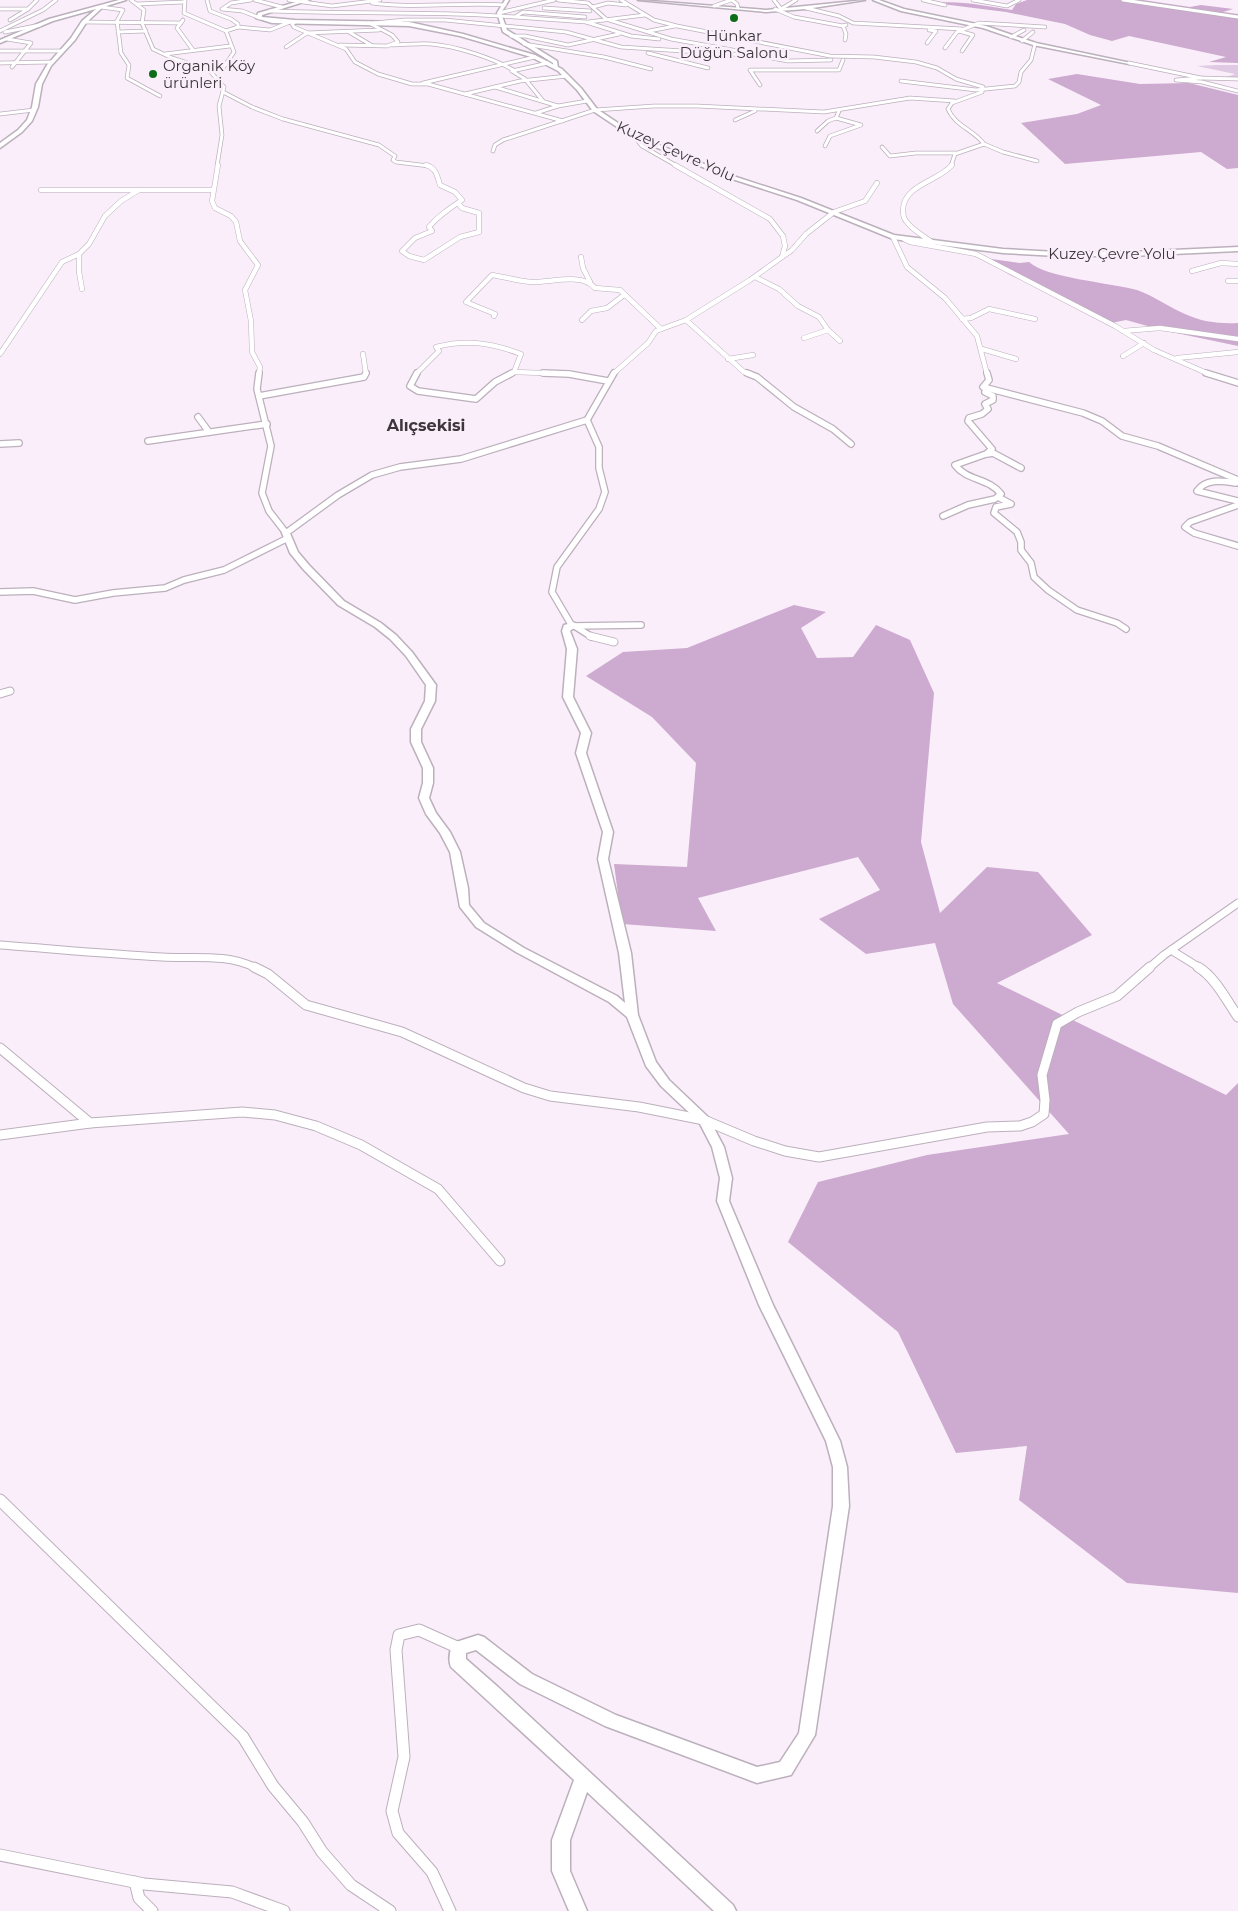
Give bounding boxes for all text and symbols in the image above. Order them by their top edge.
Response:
marker: Hünkar Düğün Salonu [728,12,740,24]
place label: Hünkar Düğün Salonu [680,26,788,62]
place label: Organik Köy ürünleri [163,56,256,92]
marker: Organik Köy ürünleri [147,68,159,80]
street label: Kuzey Çevre Yolu [614,116,738,186]
street label: Kuzey Çevre Yolu [1048,244,1176,263]
district label: Alıçsekisi [386,416,465,436]

